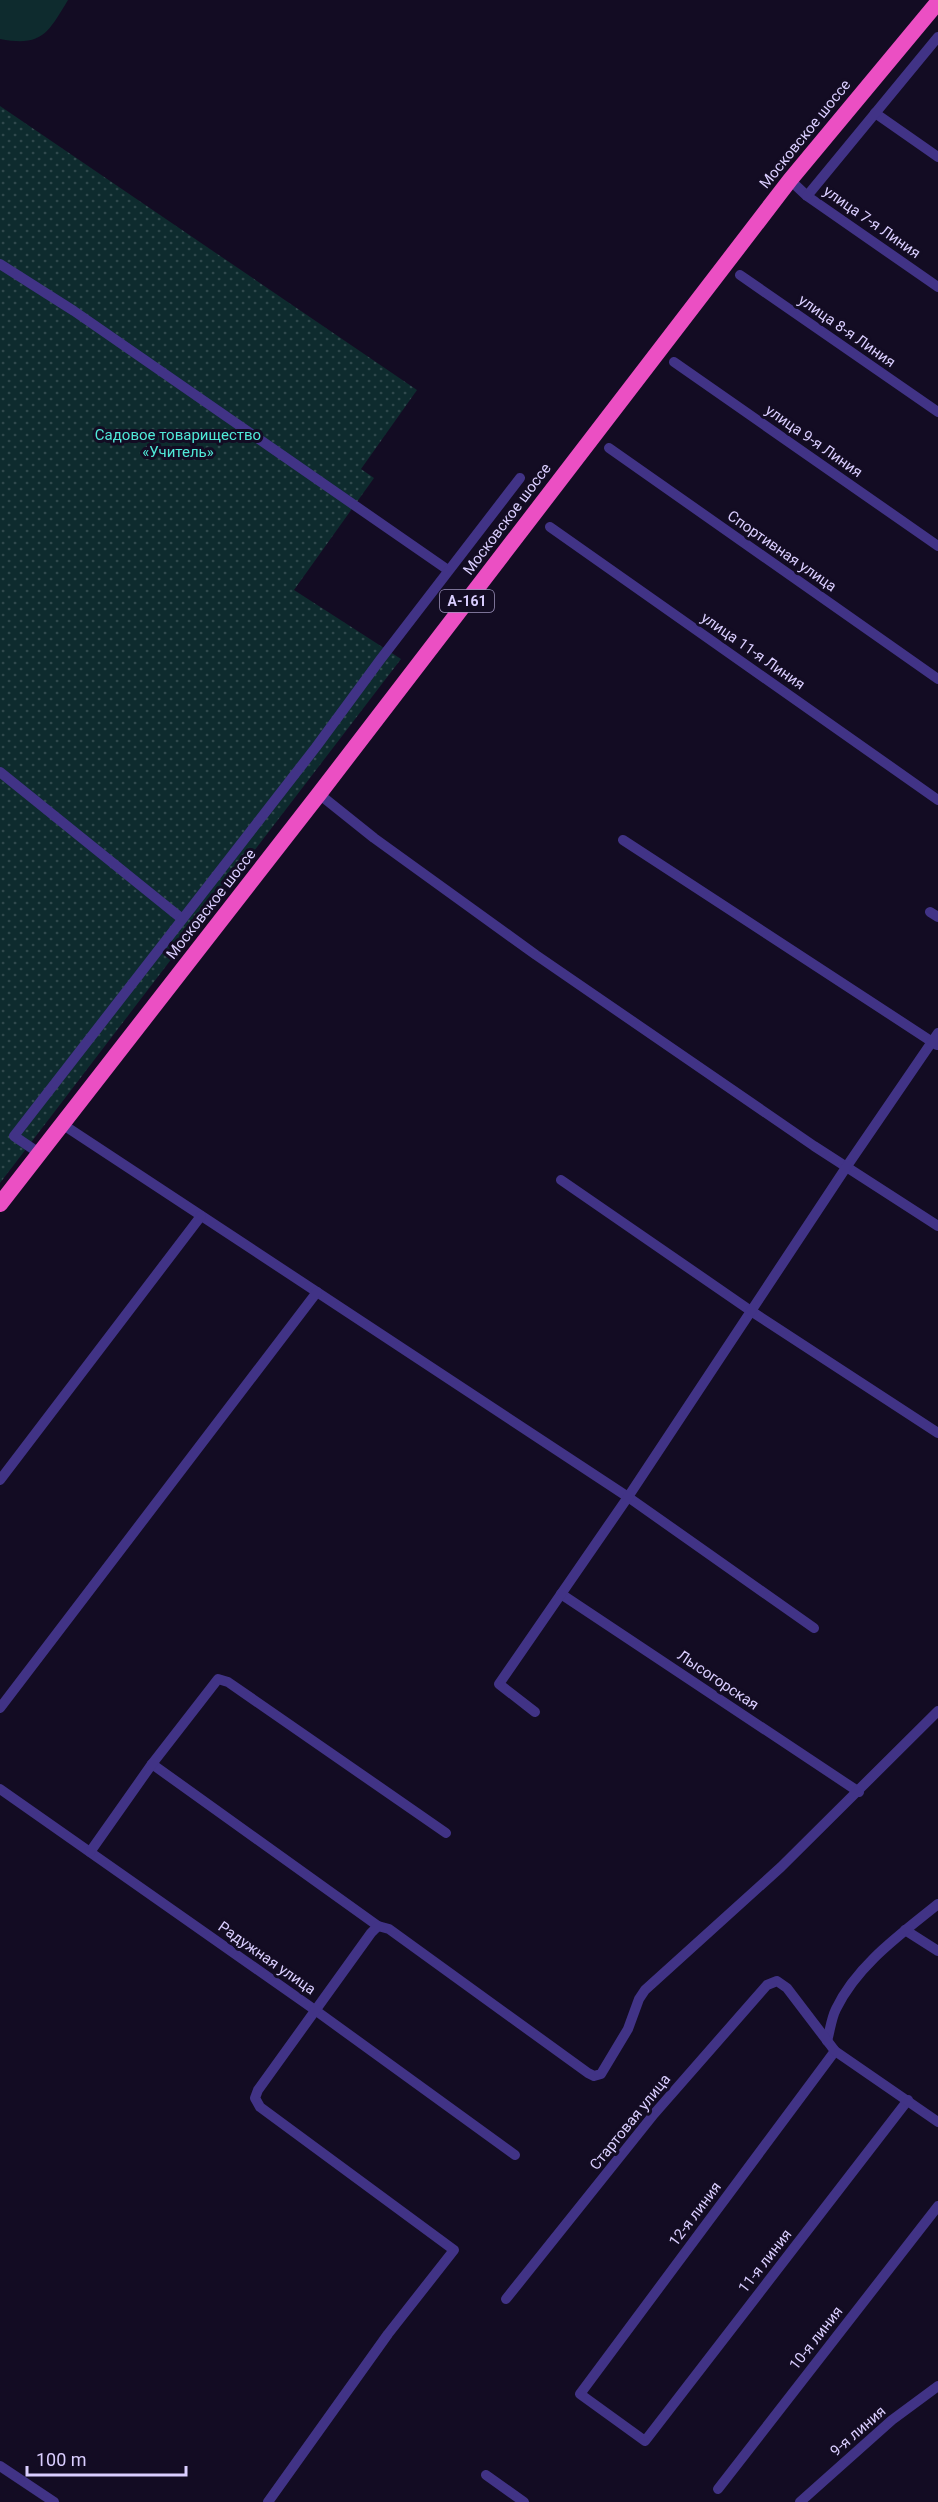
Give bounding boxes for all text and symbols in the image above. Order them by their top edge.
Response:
street label: Московское шоссе [756,76,854,192]
street label: улица 7-я Линия [820,182,924,262]
street label: улица 8-я Линия [795,291,899,371]
street label: улица 9-я Линия [762,401,866,481]
park label: Садовое товарищество «Учитель» [95,426,261,461]
street label: Московское шоссе [459,460,555,578]
street label: Спортивная улица [724,507,840,595]
road number: А-161 [440,590,494,612]
street label: улица 11-я Линия [698,608,808,694]
street label: Московское шоссе [162,845,260,963]
street label: Лысогорская [674,1646,762,1714]
street label: Радужная улица [215,1918,319,1998]
street label: Стартовая улица [586,2070,674,2174]
street label: 12-я линия [665,2178,725,2250]
street label: 11-я линия [735,2226,795,2296]
street label: 10-я линия [786,2303,846,2373]
street label: 9-я линия [827,2402,889,2460]
scale bar [27,2439,186,2477]
text: 100 m [36,2449,87,2470]

